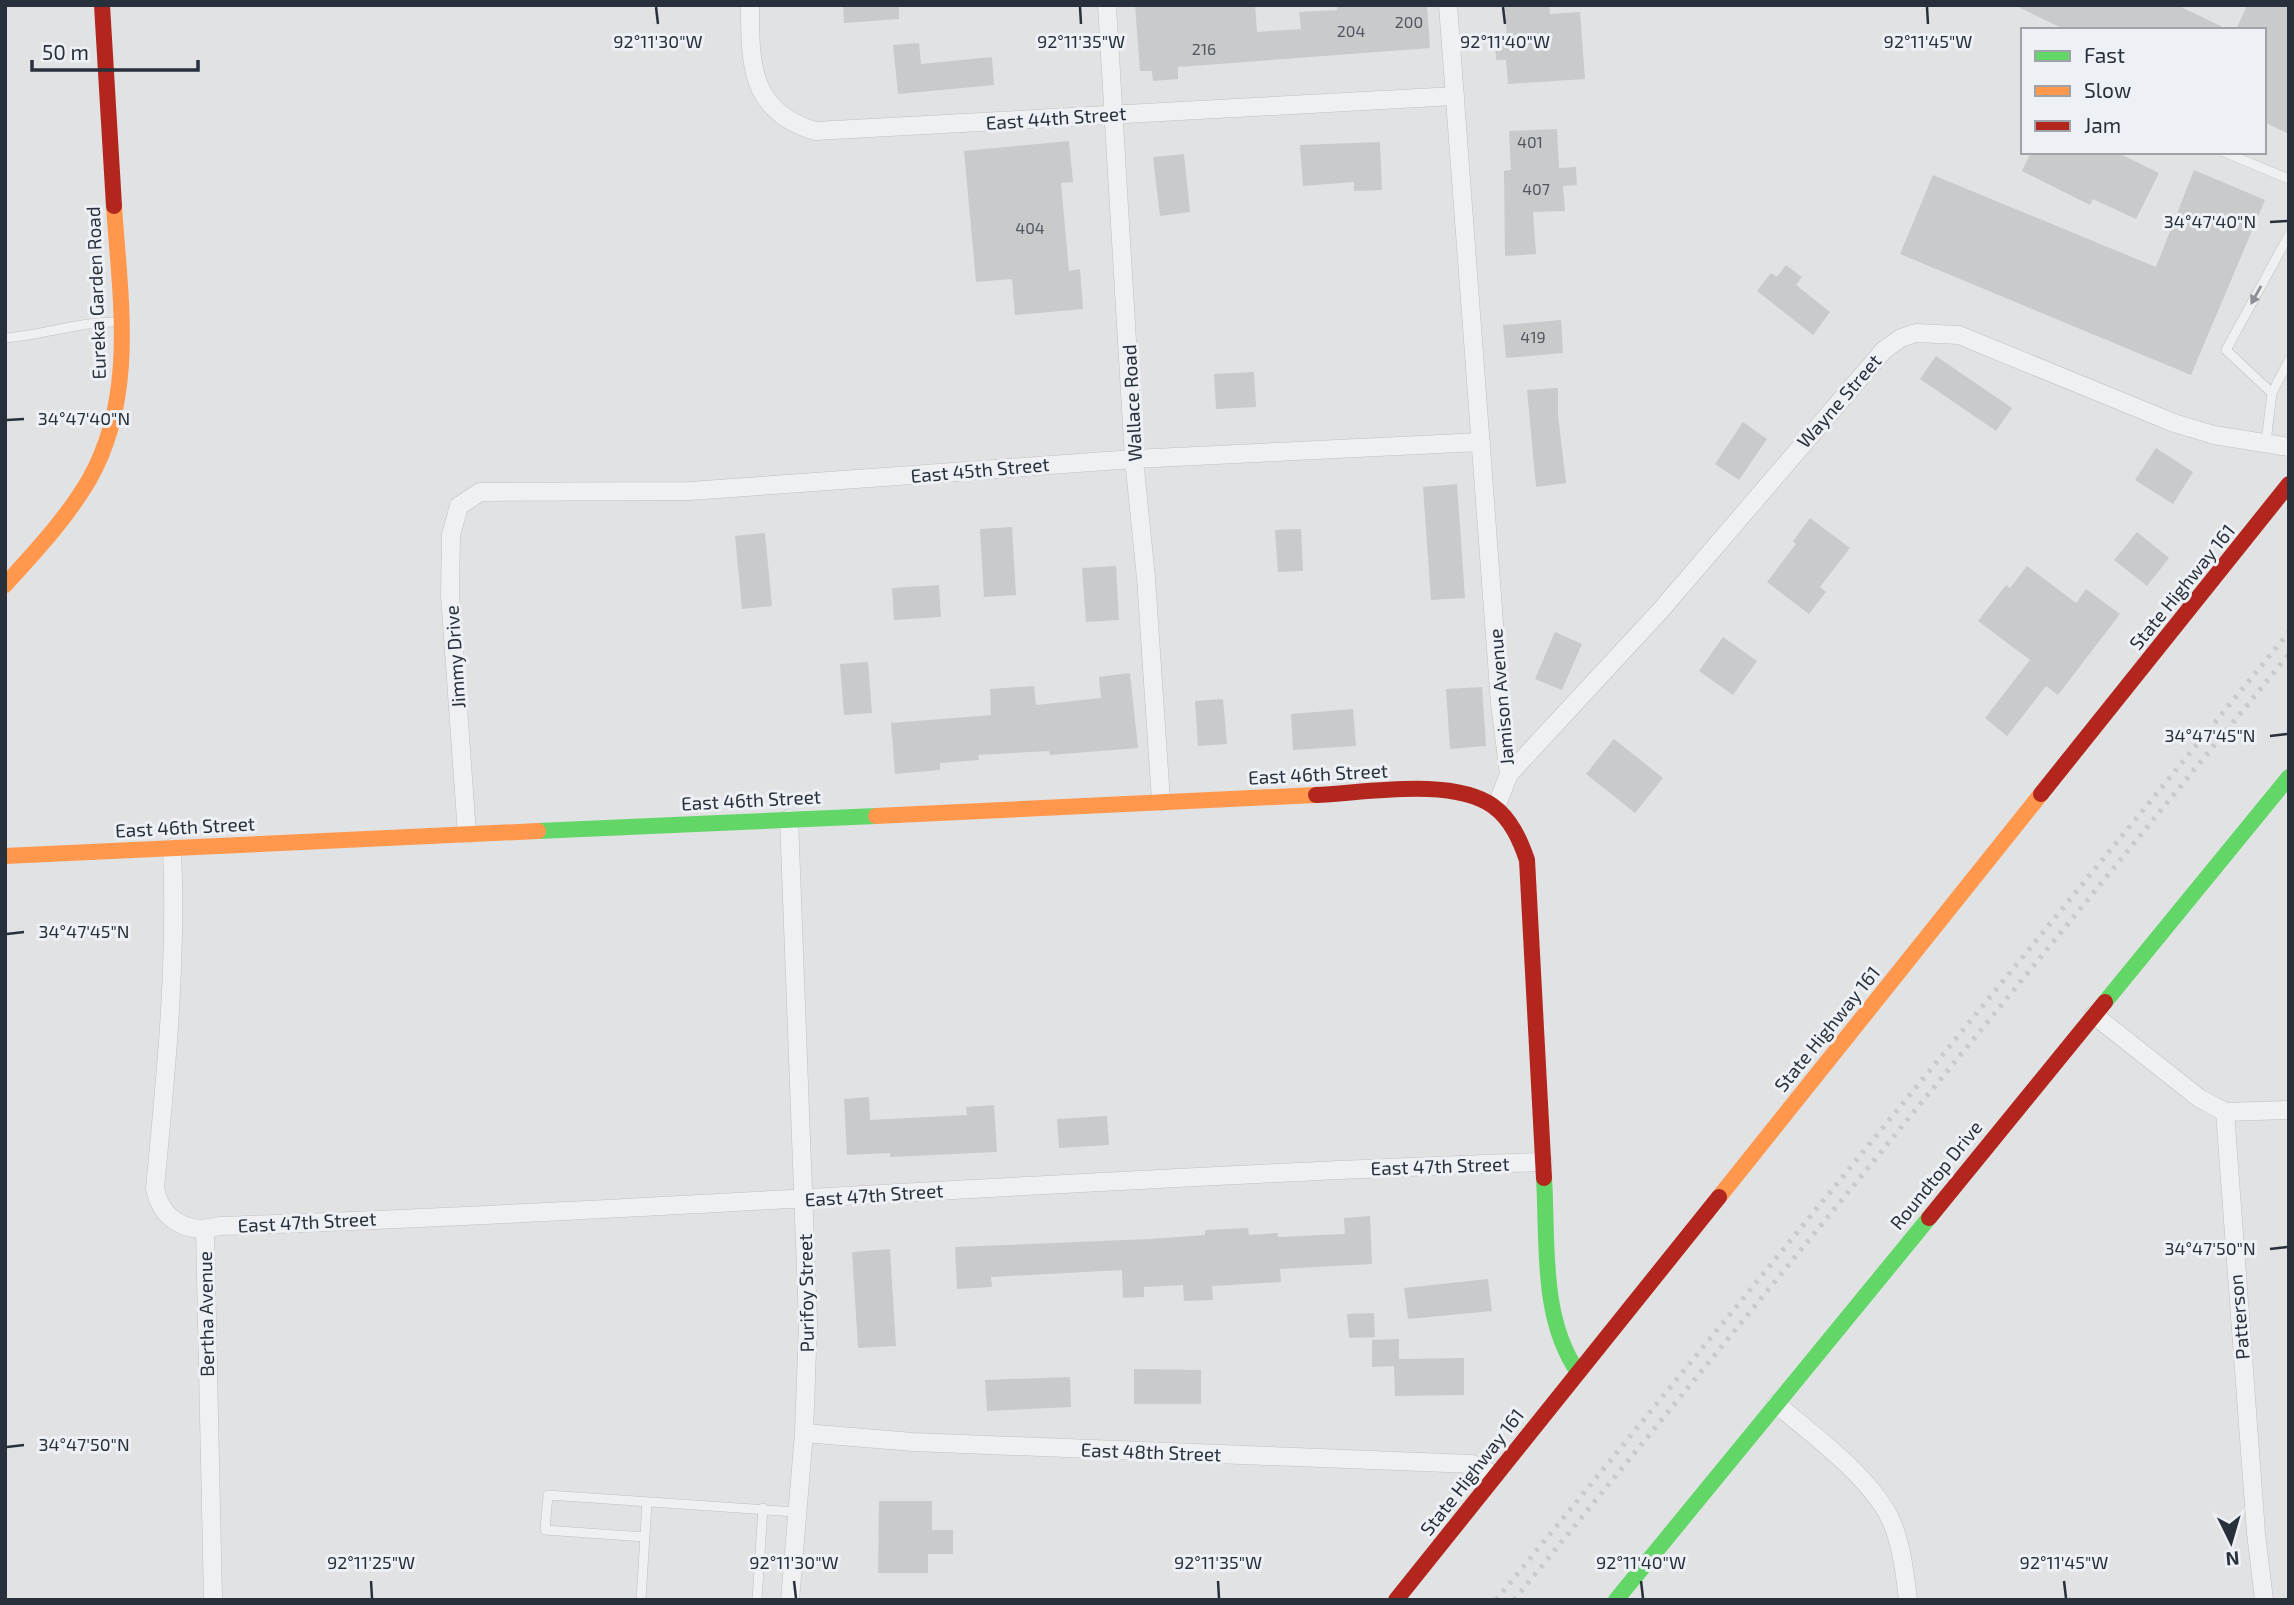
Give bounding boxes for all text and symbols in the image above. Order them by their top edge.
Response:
house number: 200 [1395,12,1423,31]
house number: 204 [1337,21,1365,40]
scale bar [32,28,198,72]
legend [2021,28,2266,154]
text: 92°11'30"W [613,30,703,52]
text: 92°11'35"W [1037,30,1125,52]
text: 92°11'40"W [1460,30,1550,52]
text: 92°11'45"W [1884,30,1972,52]
text: 50 m [42,39,89,64]
house number: 216 [1192,39,1216,58]
text: Fast [2084,42,2125,67]
text: Slow [2084,77,2131,102]
street label: East 44th Street [985,101,1127,134]
text: Jam [2084,112,2121,137]
house number: 401 [1517,132,1543,151]
house number: 407 [1522,179,1550,198]
street label: Eureka Garden Road [81,206,110,380]
text: 34°47'40"N [2164,210,2256,232]
house number: 404 [1015,218,1045,237]
one-way arrow [2250,285,2262,305]
house number: 419 [1520,327,1546,346]
street label: Wallace Road [1117,344,1146,462]
street label: Wayne Street [1792,349,1886,452]
text: 34°47'40"N [38,407,130,429]
street label: East 45th Street [910,452,1050,487]
street label: State Highway 161 [2124,519,2239,654]
street label: Jimmy Drive [439,605,470,709]
street label: Jamison Avenue [1483,628,1518,766]
text: 34°47'45"N [2164,724,2256,746]
street label: East 46th Street [1247,758,1389,789]
street label: East 46th Street [680,784,822,815]
street label: East 46th Street [114,811,256,842]
text: 34°47'45"N [38,920,130,942]
street label: State Highway 161 [1769,961,1884,1096]
street label: Roundtop Drive [1885,1116,1987,1234]
street label: East 47th Street [1370,1152,1510,1179]
street label: East 47th Street [804,1178,944,1211]
street label: East 47th Street [237,1206,377,1237]
street label: Purifoy Street [793,1233,818,1353]
text: 34°47'50"N [2164,1237,2256,1259]
street label: Bertha Avenue [193,1251,218,1377]
street label: Patterson [2223,1274,2254,1361]
street label: State Highway 161 [1415,1404,1528,1540]
text: 34°47'50"N [38,1433,130,1455]
street label: East 48th Street [1080,1438,1222,1465]
north arrow [2196,1507,2266,1577]
text: N [2225,1547,2240,1571]
text: 92°11'25"W [327,1551,415,1573]
text: 92°11'30"W [749,1551,839,1573]
text: 92°11'35"W [1174,1551,1262,1573]
text: 92°11'40"W [1596,1551,1686,1573]
text: 92°11'45"W [2020,1551,2108,1573]

